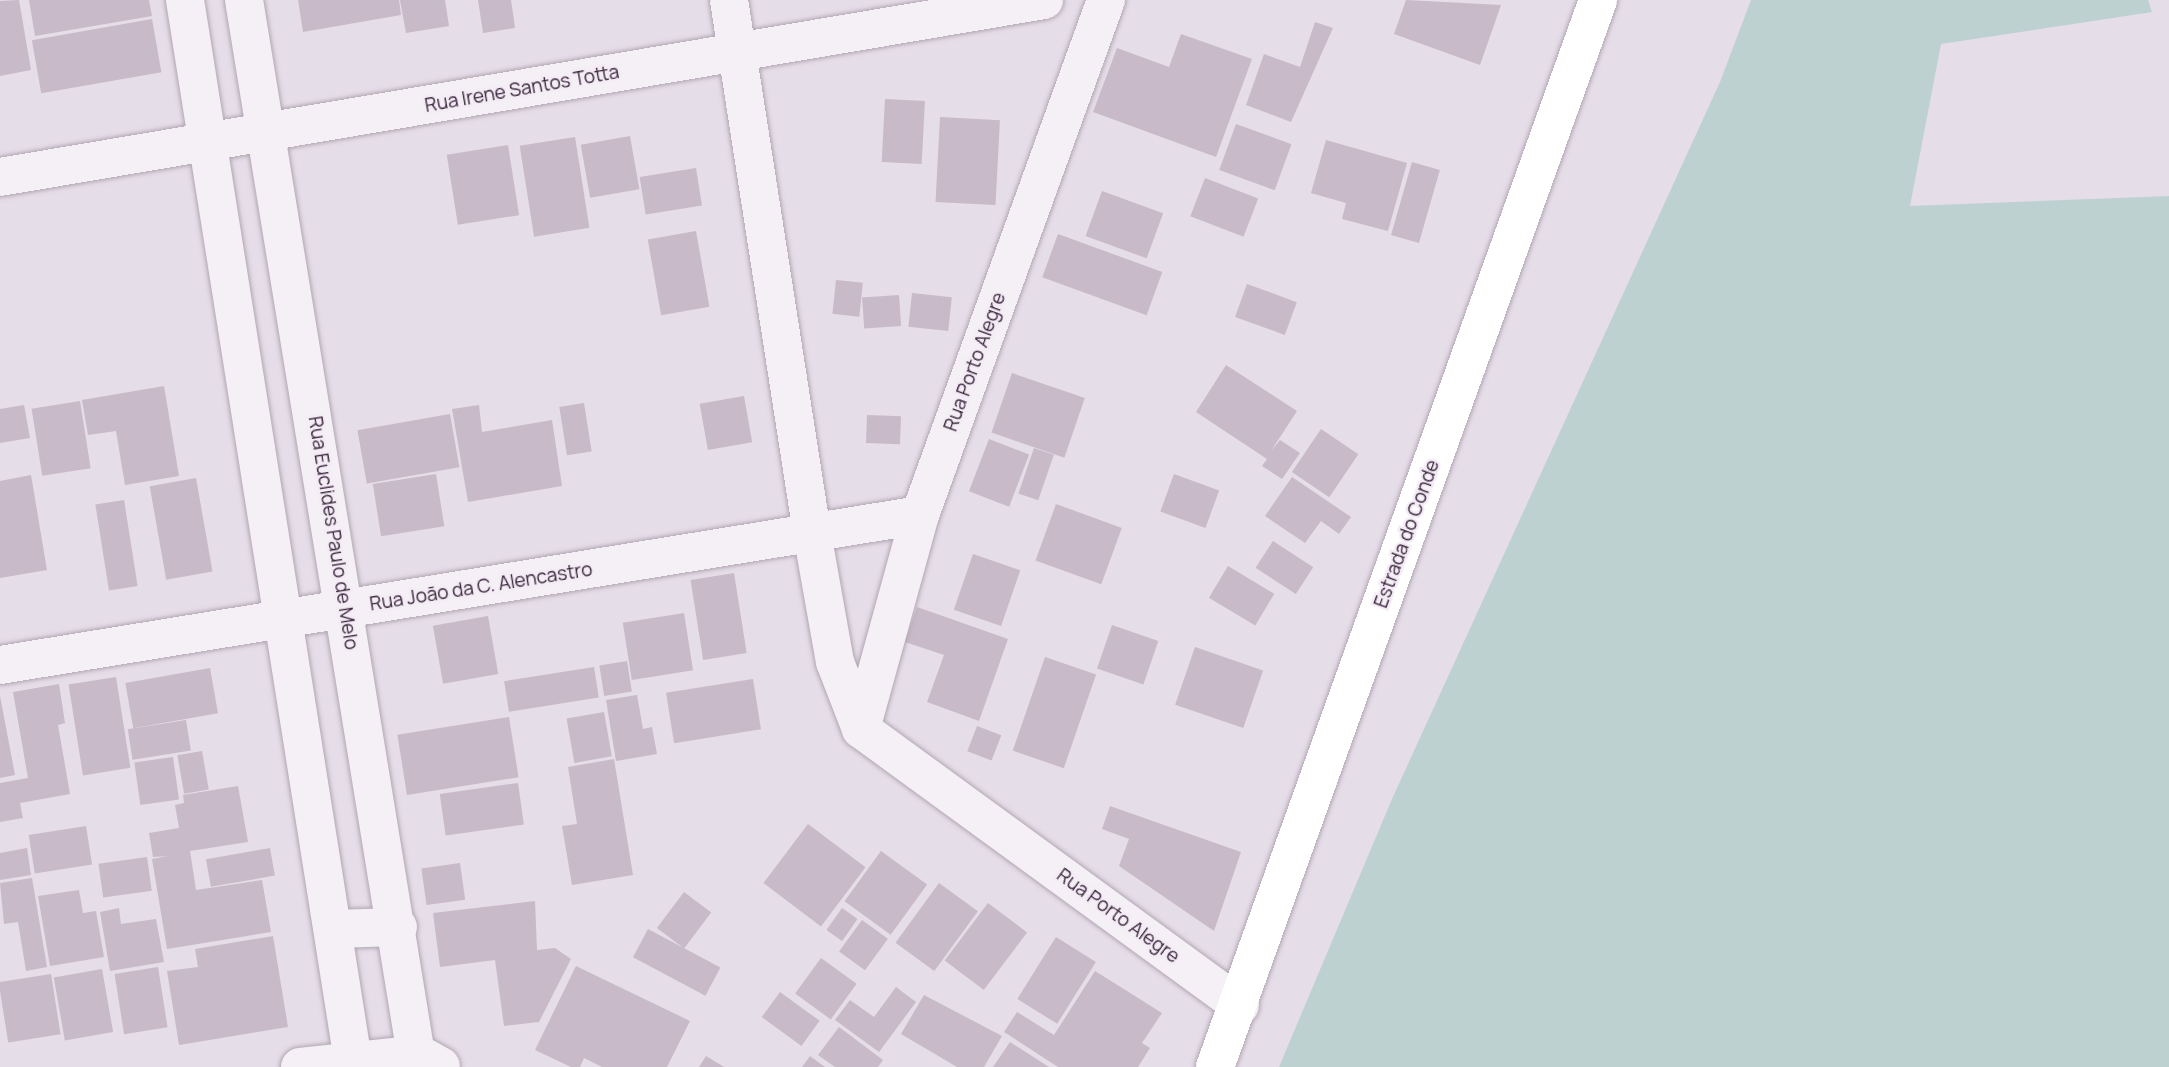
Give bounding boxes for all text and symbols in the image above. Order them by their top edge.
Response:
street label: Rua Irene Santos Totta [423,61,621,117]
street label: Rua Porto Alegre [939,290,1011,434]
street label: Rua Euclides Paulo de Melo [303,415,363,651]
street label: Estrada do Conde [1370,457,1444,611]
street label: Rua João da C. Alencastro [368,558,594,616]
street label: Rua Porto Alegre [1052,864,1184,968]

